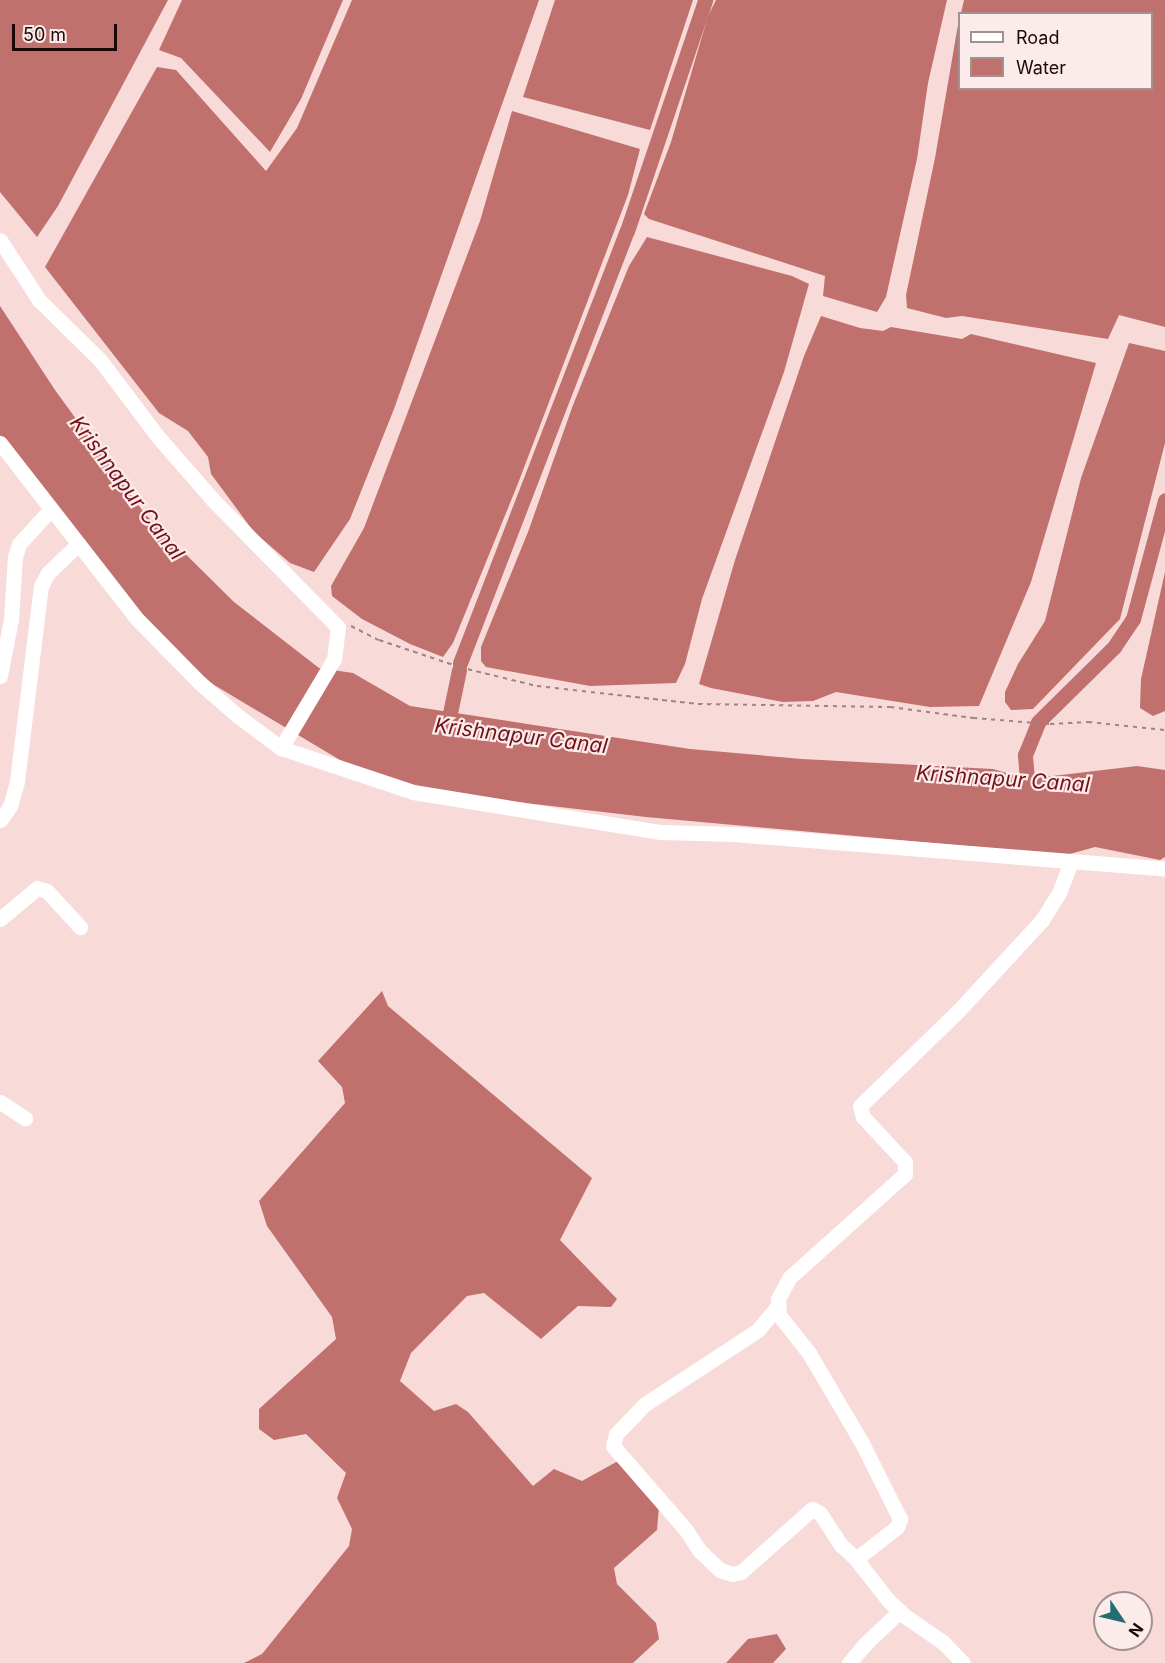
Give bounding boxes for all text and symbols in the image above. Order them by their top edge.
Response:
scale bar [15,12,120,50]
legend [958,12,1153,90]
text: 50 m [23,24,66,45]
text: Road [1016,27,1059,48]
text: Water [1016,57,1066,78]
water label: Krishnapur Canal [65,411,189,565]
water label: Krishnapur Canal [433,713,609,759]
water label: Krishnapur Canal [915,760,1091,798]
north arrow [1093,1591,1153,1651]
text: N [1124,1619,1148,1641]

